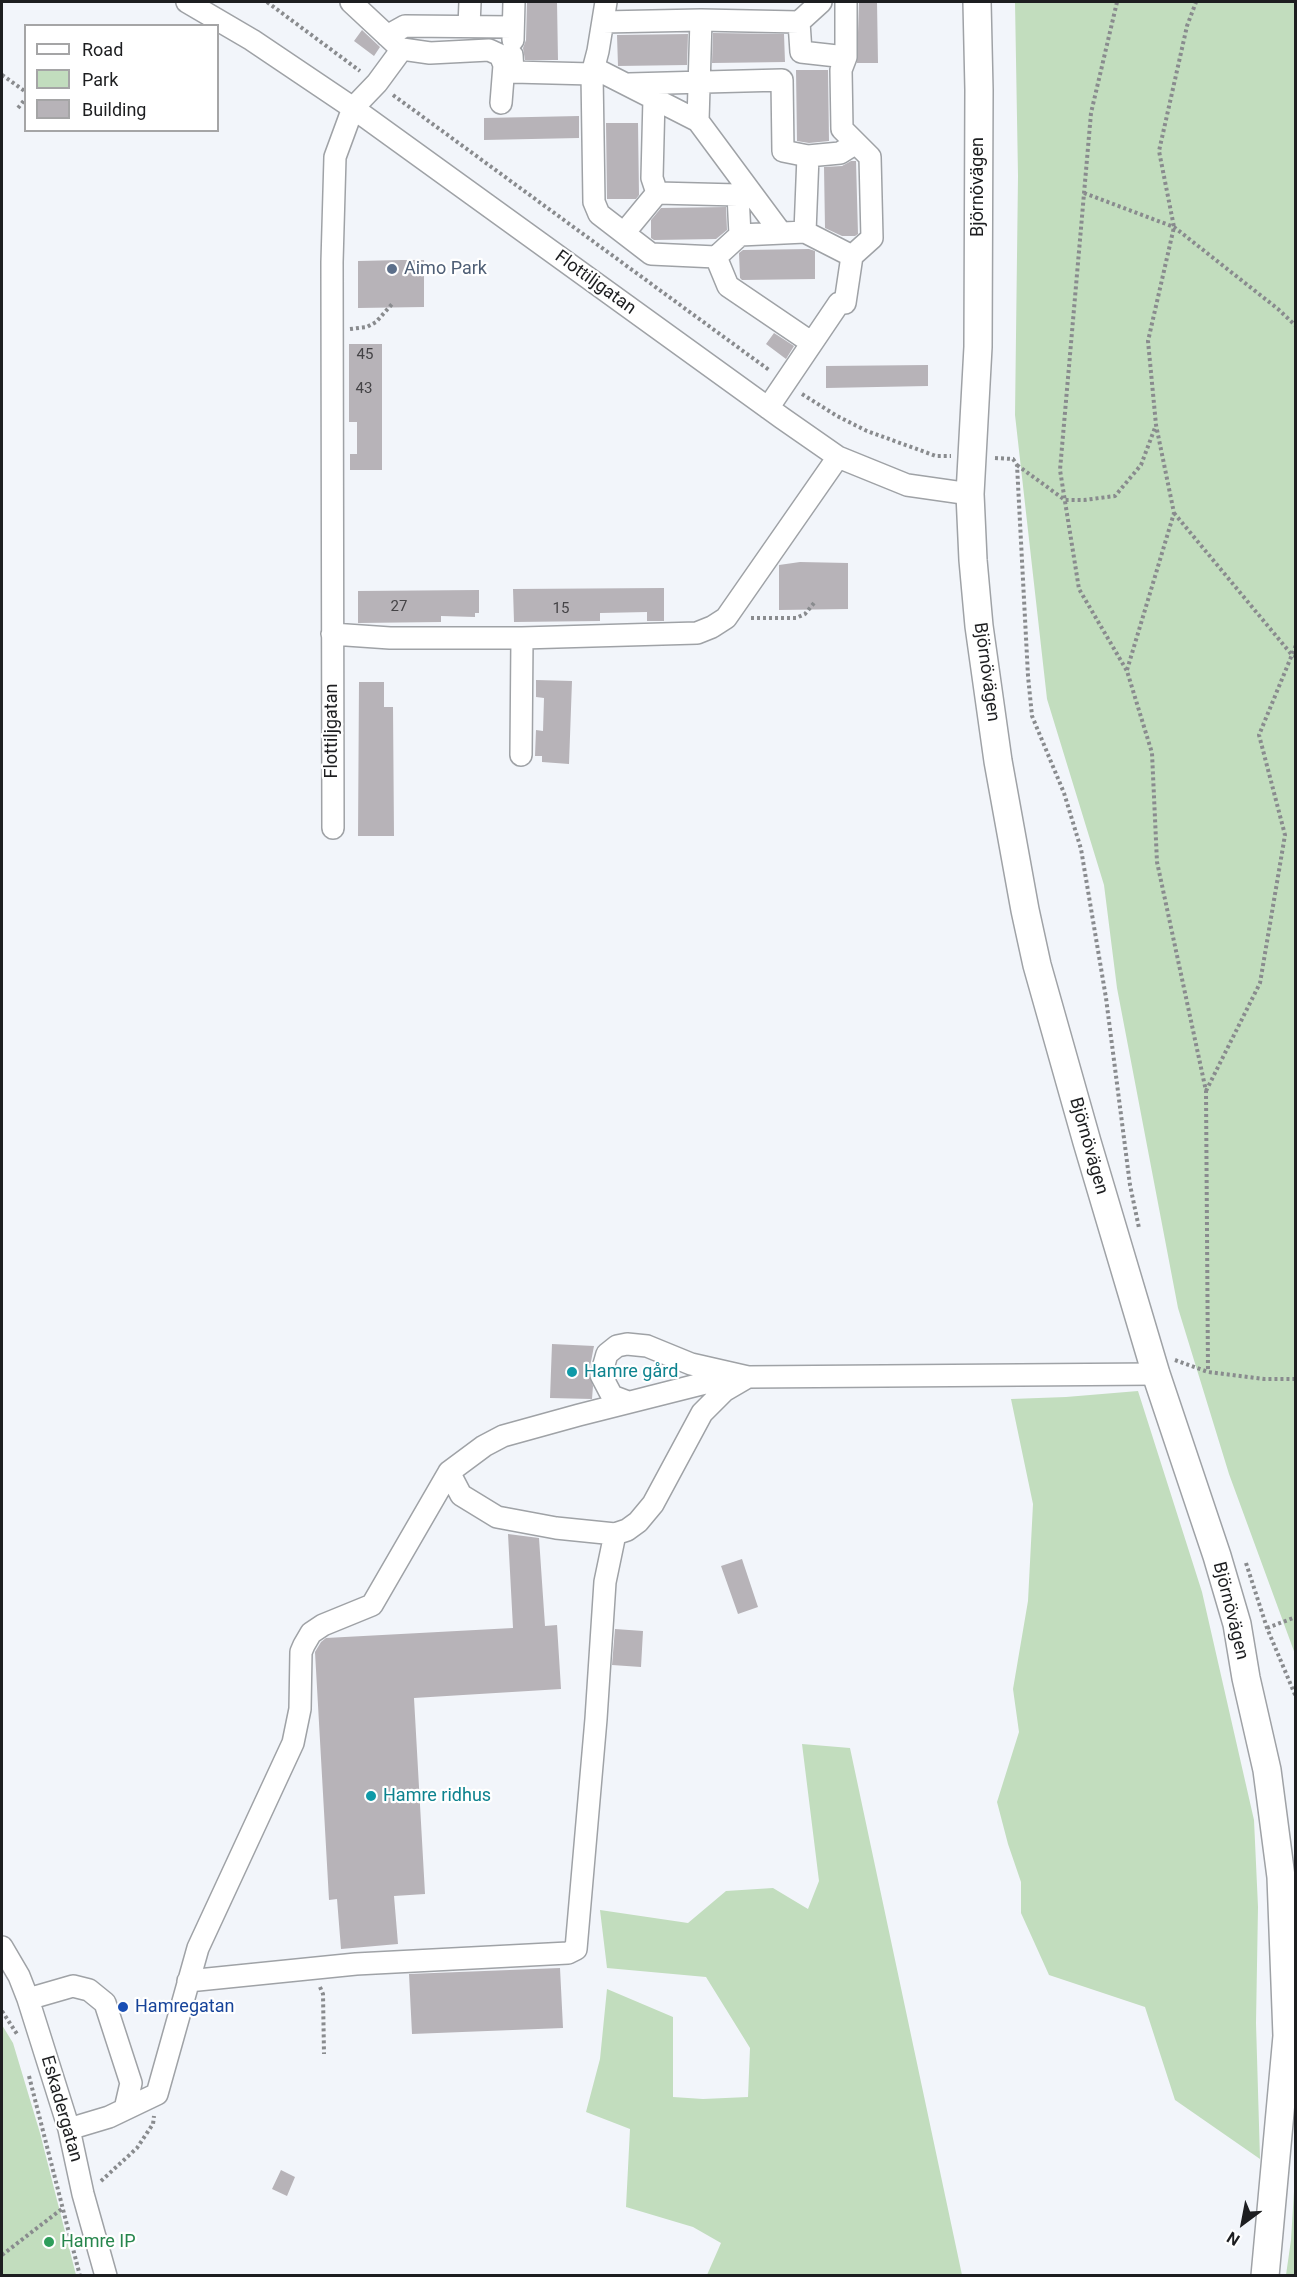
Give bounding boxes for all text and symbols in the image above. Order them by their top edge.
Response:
legend [24,24,219,132]
text: Road [82,39,123,60]
text: Park [82,69,118,90]
text: Building [82,99,146,120]
street label: Björnövägen [967,137,989,237]
street label: Flottiljgatan [550,246,640,320]
place label: Aimo Park [404,258,487,280]
marker: Aimo Park [385,262,399,276]
house number: 45 [357,346,373,364]
house number: 43 [356,380,372,398]
house number: 27 [391,598,407,616]
house number: 15 [553,600,569,618]
street label: Björnövägen [968,621,1004,723]
street label: Flottiljgatan [321,684,343,778]
street label: Björnövägen [1064,1095,1112,1197]
place label: Hamre gård [584,1361,678,1383]
marker: Hamre gård [565,1365,579,1379]
street label: Björnövägen [1207,1560,1253,1662]
place label: Hamre ridhus [383,1785,491,1807]
marker: Hamre ridhus [364,1789,378,1803]
place label: Hamregatan [135,1996,234,2018]
marker: Hamregatan [116,2000,130,2014]
street label: Eskadergatan [36,2053,86,2165]
north arrow [1213,2193,1273,2253]
text: N [1223,2228,1243,2250]
place label: Hamre IP [61,2231,136,2253]
marker: Hamre IP [42,2235,56,2249]

